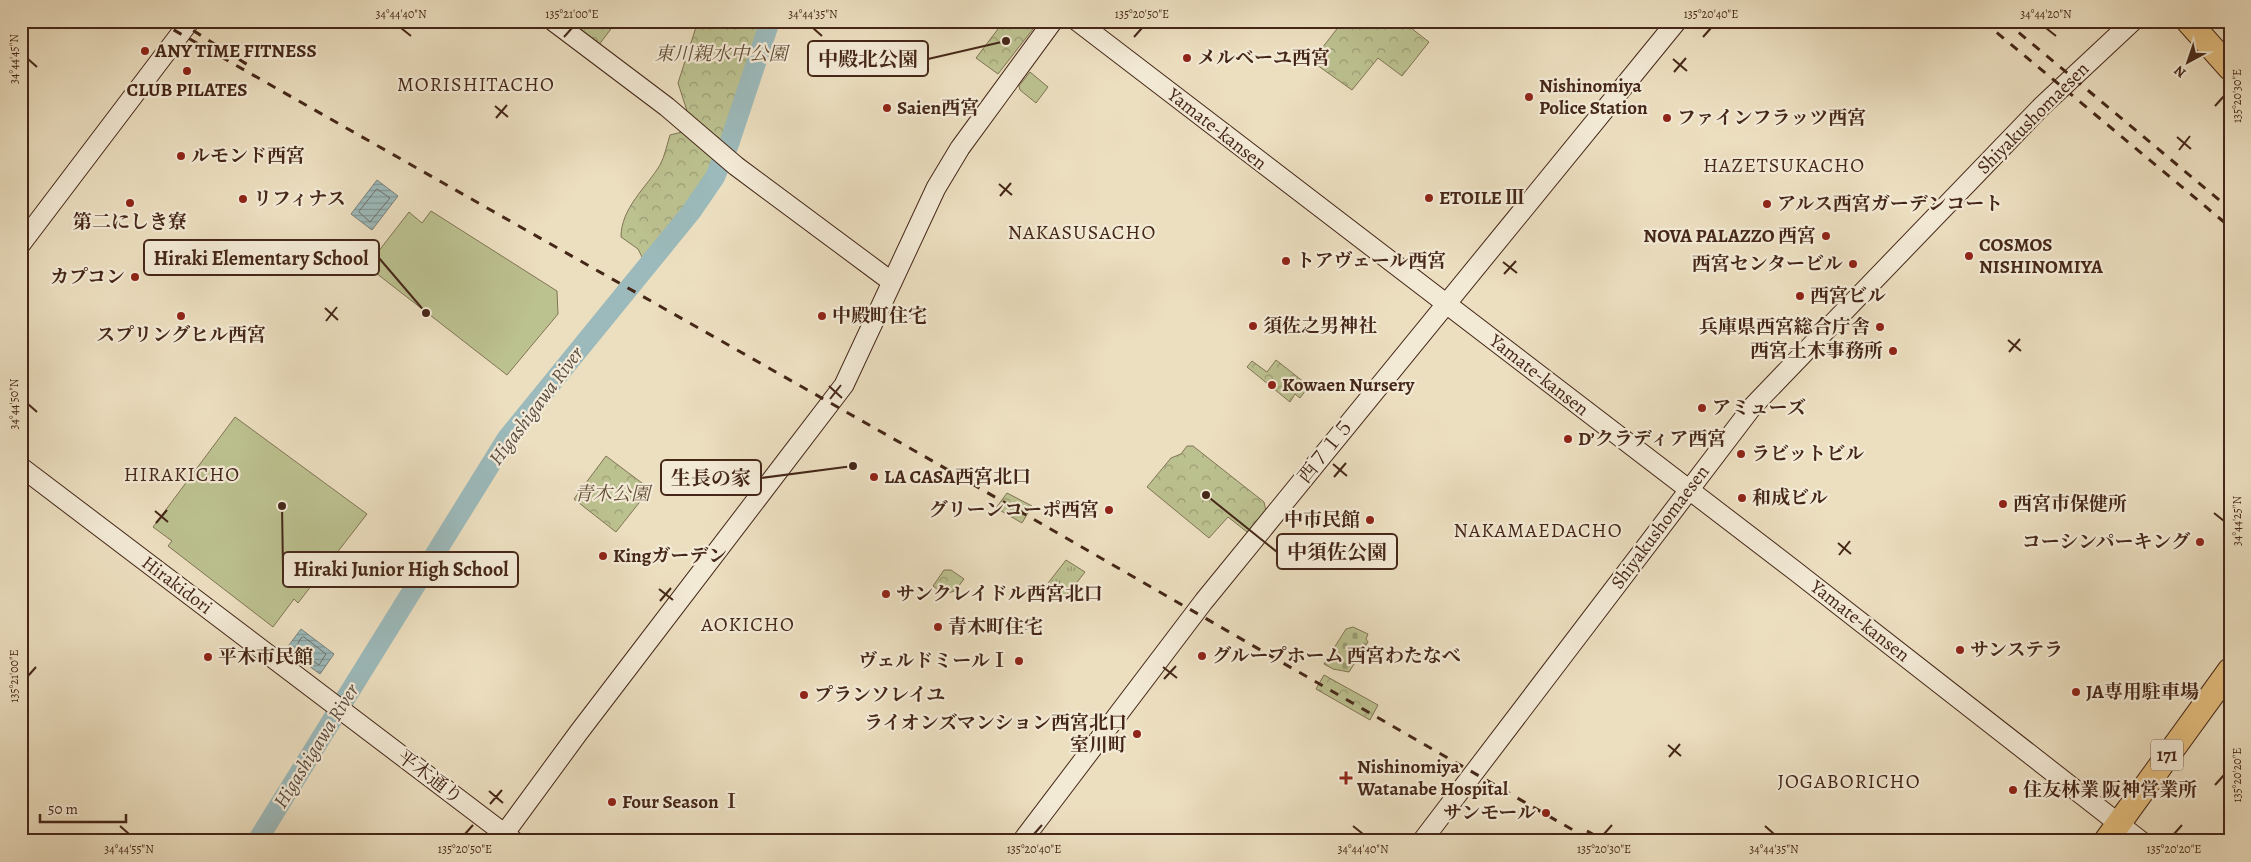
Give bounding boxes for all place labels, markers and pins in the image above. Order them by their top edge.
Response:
place label: ANY TIME FITNESS [154,38,317,64]
callout: 中殿北公園 [808,41,928,76]
marker: ANY TIME FITNESS [139,45,151,57]
place label: メルベーユ西宮 [1197,45,1330,71]
marker: メルベーユ西宮 [1181,52,1193,64]
marker: CLUB PILATES [181,65,193,77]
place label: Nishinomiya Police Station [1539,73,1648,121]
place label: CLUB PILATES [126,77,248,103]
marker: Nishinomiya Police Station [1523,91,1535,103]
place label: Saien西宮 [897,95,979,121]
marker: Saien西宮 [881,102,893,114]
place label: ファインフラッツ西宮 [1677,105,1866,131]
marker: ファインフラッツ西宮 [1661,112,1673,124]
place label: ルモンド西宮 [191,143,305,169]
marker: ルモンド西宮 [175,150,187,162]
place label: ETOILE Ⅲ [1439,185,1524,211]
place label: リフィナス [253,186,346,212]
place label: アルス西宮ガーデンコート [1777,191,2003,217]
marker: ETOILE Ⅲ [1423,192,1435,204]
marker: リフィナス [237,193,249,205]
marker: 第二にしき寮 [124,197,136,209]
marker: アルス西宮ガーデンコート [1761,198,1773,210]
place label: 第二にしき寮 [73,209,187,235]
place label: NOVA PALAZZO 西宮 [1643,223,1816,249]
marker: NOVA PALAZZO 西宮 [1820,230,1832,242]
place label: COSMOS NISHINOMIYA [1979,232,2104,280]
callout: Hiraki Elementary School [144,240,379,275]
place label: トアヴェール西宮 [1296,248,1446,274]
marker: COSMOS NISHINOMIYA [1963,250,1975,262]
place label: 西宮センタービル [1692,251,1843,277]
marker: トアヴェール西宮 [1280,255,1292,267]
marker: 西宮センタービル [1847,258,1859,270]
place label: カプコン [50,264,125,290]
marker: カプコン [129,271,141,283]
place label: 西宮ビル [1810,283,1886,309]
marker: 西宮ビル [1794,290,1806,302]
place label: 中殿町住宅 [832,303,927,329]
marker: スプリングヒル西宮 [175,310,187,322]
marker: 中殿町住宅 [816,310,828,322]
place label: 須佐之男神社 [1263,313,1377,339]
place label: 兵庫県西宮総合庁舎 [1699,314,1870,340]
marker: 須佐之男神社 [1247,320,1259,332]
marker: 兵庫県西宮総合庁舎 [1874,321,1886,333]
place label: スプリングヒル西宮 [96,322,266,348]
place label: 西宮土木事務所 [1750,338,1883,364]
marker: 西宮土木事務所 [1887,345,1899,357]
place label: Kowaen Nursery [1282,372,1415,398]
marker: Kowaen Nursery [1266,379,1278,391]
place label: アミューズ [1712,395,1806,421]
marker: アミューズ [1696,402,1708,414]
place label: D’クラディア西宮 [1578,426,1726,452]
marker: D’クラディア西宮 [1562,433,1574,445]
place label: ラビットビル [1751,441,1864,467]
marker: ラビットビル [1735,448,1747,460]
callout: 生長の家 [661,460,761,495]
place label: LA CASA西宮北口 [884,464,1031,490]
marker: LA CASA西宮北口 [868,471,880,483]
place label: 和成ビル [1752,485,1828,511]
place label: 西宮市保健所 [2013,491,2127,517]
marker: 和成ビル [1736,492,1748,504]
place label: グリーンコーポ西宮 [928,497,1099,523]
marker: 西宮市保健所 [1997,498,2009,510]
marker: グリーンコーポ西宮 [1103,504,1115,516]
place label: 中市民館 [1284,507,1360,533]
marker: 中市民館 [1364,514,1376,526]
place label: コーシンパーキング [2022,529,2191,555]
callout: 中須佐公園 [1277,534,1397,569]
marker: コーシンパーキング [2194,536,2206,548]
place label: Kingガーデン [613,543,727,569]
marker: Kingガーデン [597,550,609,562]
callout: Hiraki Junior High School [283,552,518,587]
place label: サンクレイドル西宮北口 [896,581,1103,607]
marker: サンクレイドル西宮北口 [880,588,892,600]
place label: 青木町住宅 [948,614,1043,640]
marker: 青木町住宅 [932,621,944,633]
place label: サンステラ [1970,637,2063,663]
place label: グループホーム 西宮わたなべ [1212,643,1461,669]
place label: 平木市民館 [218,644,313,670]
marker: サンステラ [1954,644,1966,656]
place label: ヴェルドミールⅠ [858,648,1009,674]
marker: グループホーム 西宮わたなべ [1196,650,1208,662]
marker: 平木市民館 [202,651,214,663]
marker: ヴェルドミールⅠ [1013,655,1025,667]
place label: JA専用駐車場 [2086,679,2199,705]
place label: プランソレイユ [814,682,945,708]
marker: JA専用駐車場 [2070,686,2082,698]
marker: プランソレイユ [798,689,810,701]
place label: ライオンズマンション西宮北口 室川町 [864,710,1127,758]
marker: ライオンズマンション西宮北口 室川町 [1131,728,1143,740]
place label: Nishinomiya Watanabe Hospital [1356,754,1508,802]
marker: Nishinomiya Watanabe Hospital [1339,771,1353,785]
place label: 住友林業 阪神営業所 [2023,777,2197,803]
marker: 住友林業 阪神営業所 [2007,784,2019,796]
place label: Four Season Ⅰ [622,789,741,815]
marker: Four Season Ⅰ [606,796,618,808]
place label: サンモール [1443,800,1536,826]
marker: サンモール [1540,807,1552,819]

